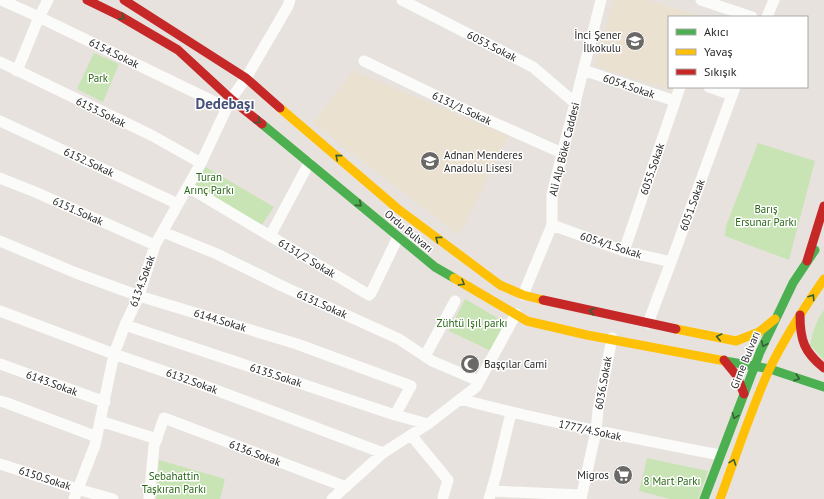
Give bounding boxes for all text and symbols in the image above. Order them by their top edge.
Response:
one-way arrow [118,13,125,20]
legend [668,16,808,88]
text: Akıcı [704,24,729,39]
street label: 6053.Sokak [465,27,520,65]
place label: İnci Şener İlkokulu [574,28,621,55]
school or university icon: İnci Şener İlkokulu [624,30,646,52]
street label: 6154.Sokak [87,35,142,71]
text: Yavaş [704,44,733,59]
text: Sıkışık [704,64,737,79]
park label: Park [88,71,109,85]
street label: 6054.Sokak [601,71,658,102]
street label: 6131/1.Sokak [430,88,495,128]
street label: 6153.Sokak [74,94,129,130]
district label: Dedebaşı [196,94,254,113]
street label: Ali Alp Böke Caddesi [546,101,582,197]
one-way arrow [254,117,261,124]
street label: 6055.Sokak [637,140,668,197]
street label: 6152.Sokak [62,144,117,180]
place label: Adnan Menderes Anadolu Lisesi [444,148,523,175]
school or university icon: Adnan Menderes Anadolu Lisesi [419,150,441,172]
one-way arrow [335,155,342,162]
park label: Turan Arınç Parkı [184,170,234,197]
street label: 6051.Sokak [676,177,708,233]
street label: 6151.Sokak [50,194,106,229]
one-way arrow [354,199,361,206]
park label: Barış Ersunar Parkı [735,202,797,229]
street label: Ordu Bulvarı [382,207,436,255]
street label: 6054/1.Sokak [578,228,644,262]
street label: 6131/2 Sokak [276,235,339,281]
one-way arrow [436,237,443,244]
street label: 6134.Sokak [126,253,158,309]
one-way arrow [458,278,465,285]
street label: 6131.Sokak [294,287,350,322]
one-way arrow [807,294,815,301]
street label: 6144.Sokak [192,305,249,335]
one-way arrow [588,307,595,315]
park label: Zühtü Işıl parkı [437,316,507,330]
street label: Girne Bulvarı [727,329,763,391]
one-way arrow [716,334,722,342]
one-way arrow [761,339,769,347]
mosque icon: Başçılar Cami [459,353,481,375]
street label: 6036.Sokak [591,354,615,411]
place label: Başçılar Cami [484,357,547,371]
street label: 6135.Sokak [248,360,305,390]
street label: 6132.Sokak [164,365,220,397]
street label: 6143.Sokak [24,367,80,399]
one-way arrow [793,373,800,382]
one-way arrow [732,413,740,420]
street label: 1777/4.Sokak [557,417,623,444]
street label: 6136.Sokak [227,437,283,469]
one-way arrow [729,459,737,466]
street label: 6150.Sokak [17,463,74,493]
supermarket icon: Migros [612,464,634,486]
place label: Migros [577,468,609,482]
park label: Sebahattin Taşkıran Parkı [142,469,206,496]
park label: 8 Mart Parkı [643,474,701,488]

